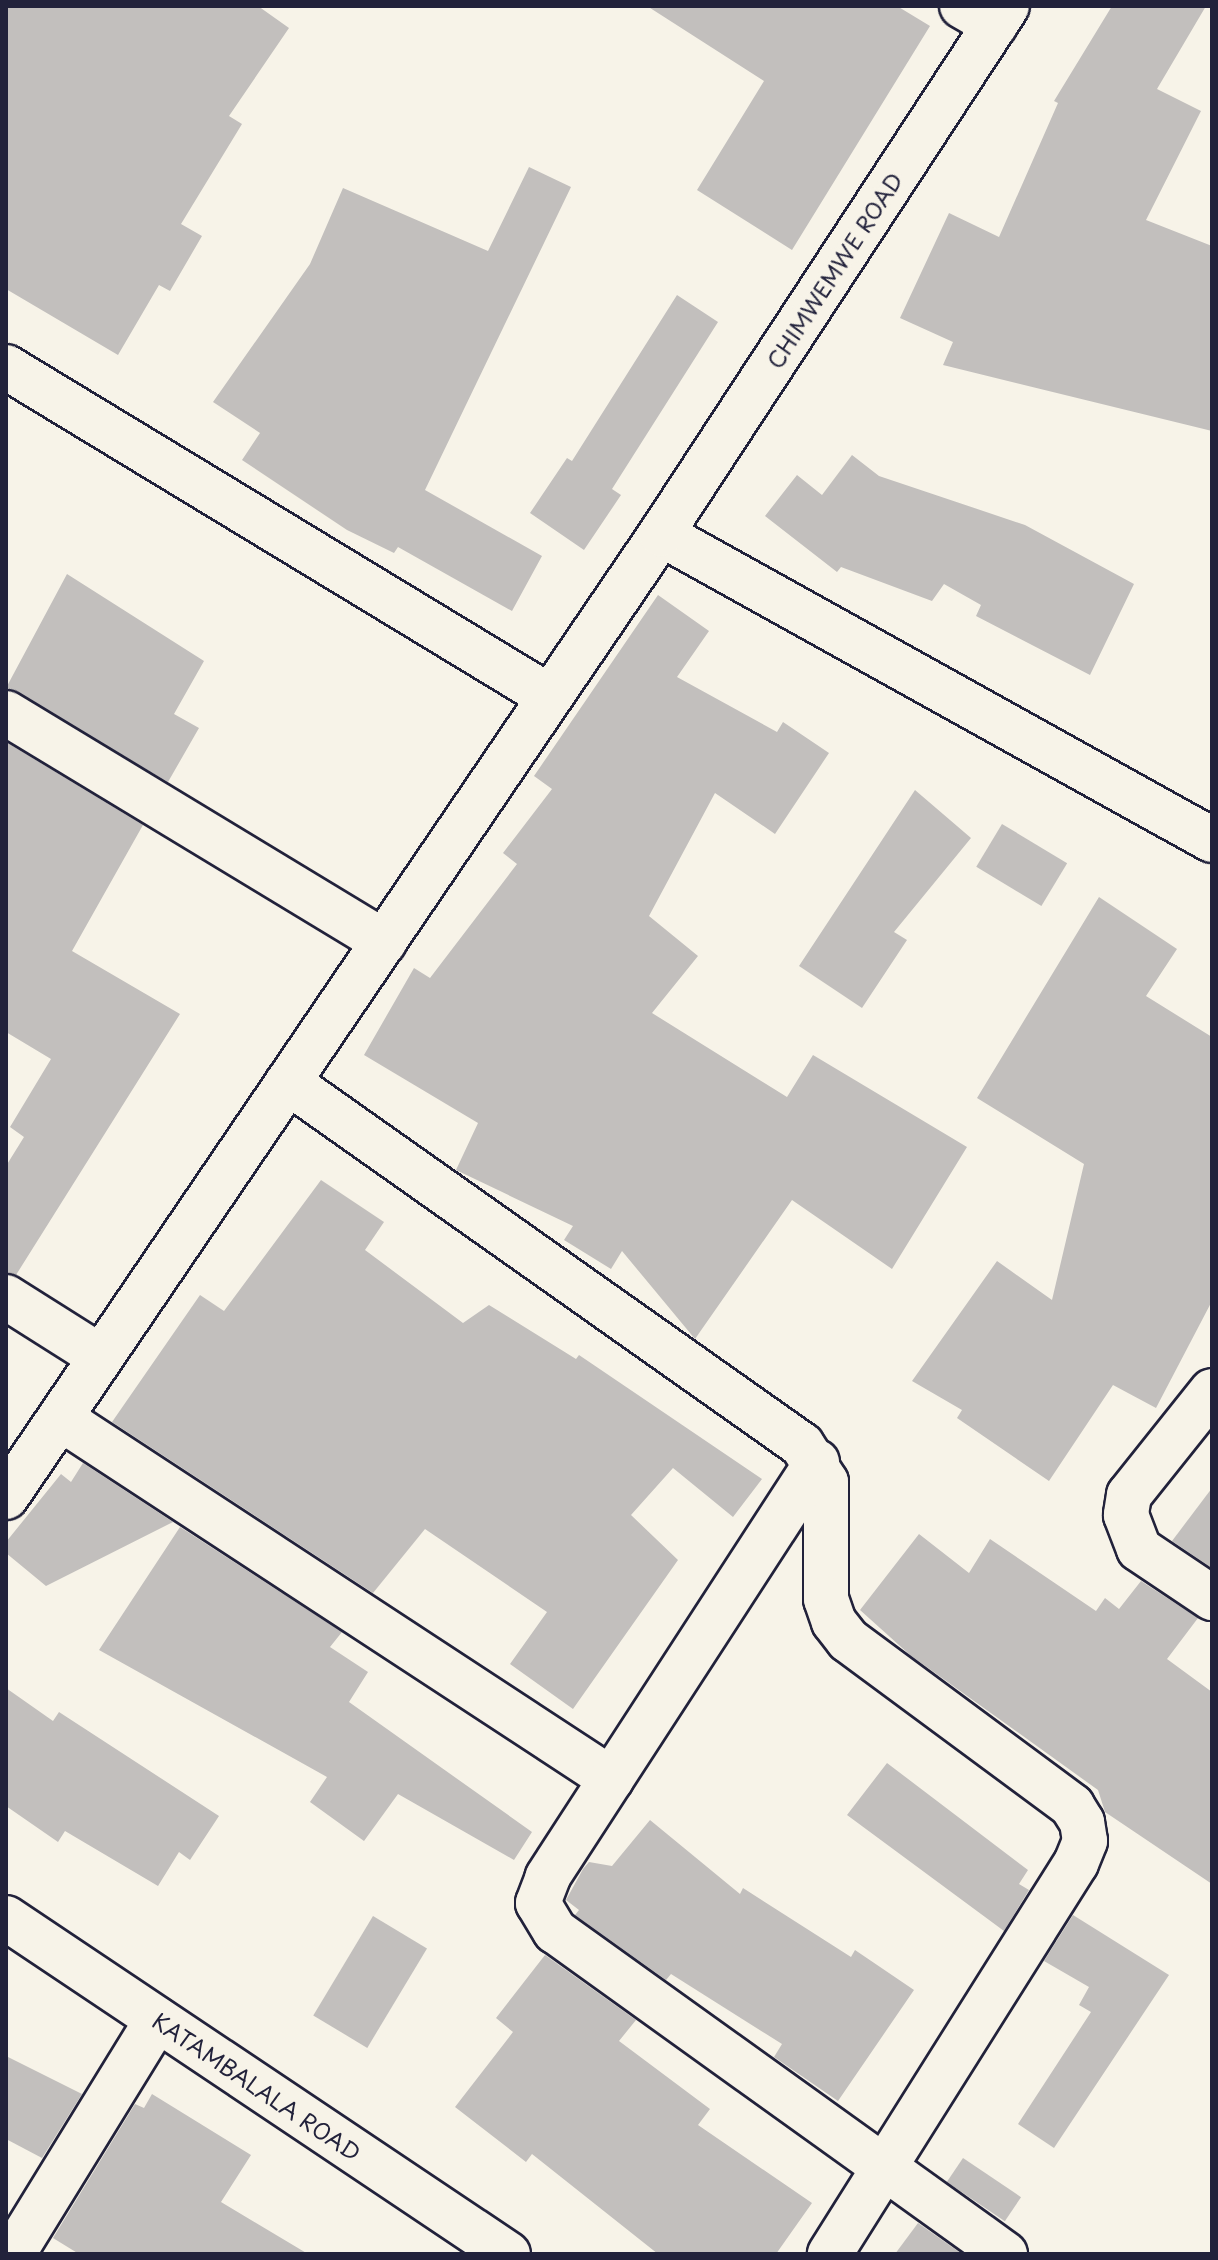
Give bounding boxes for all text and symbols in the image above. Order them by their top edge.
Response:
street label: CHIMWEMWE ROAD [761,167,907,373]
street label: KATAMBALALA ROAD [148,2007,366,2165]

